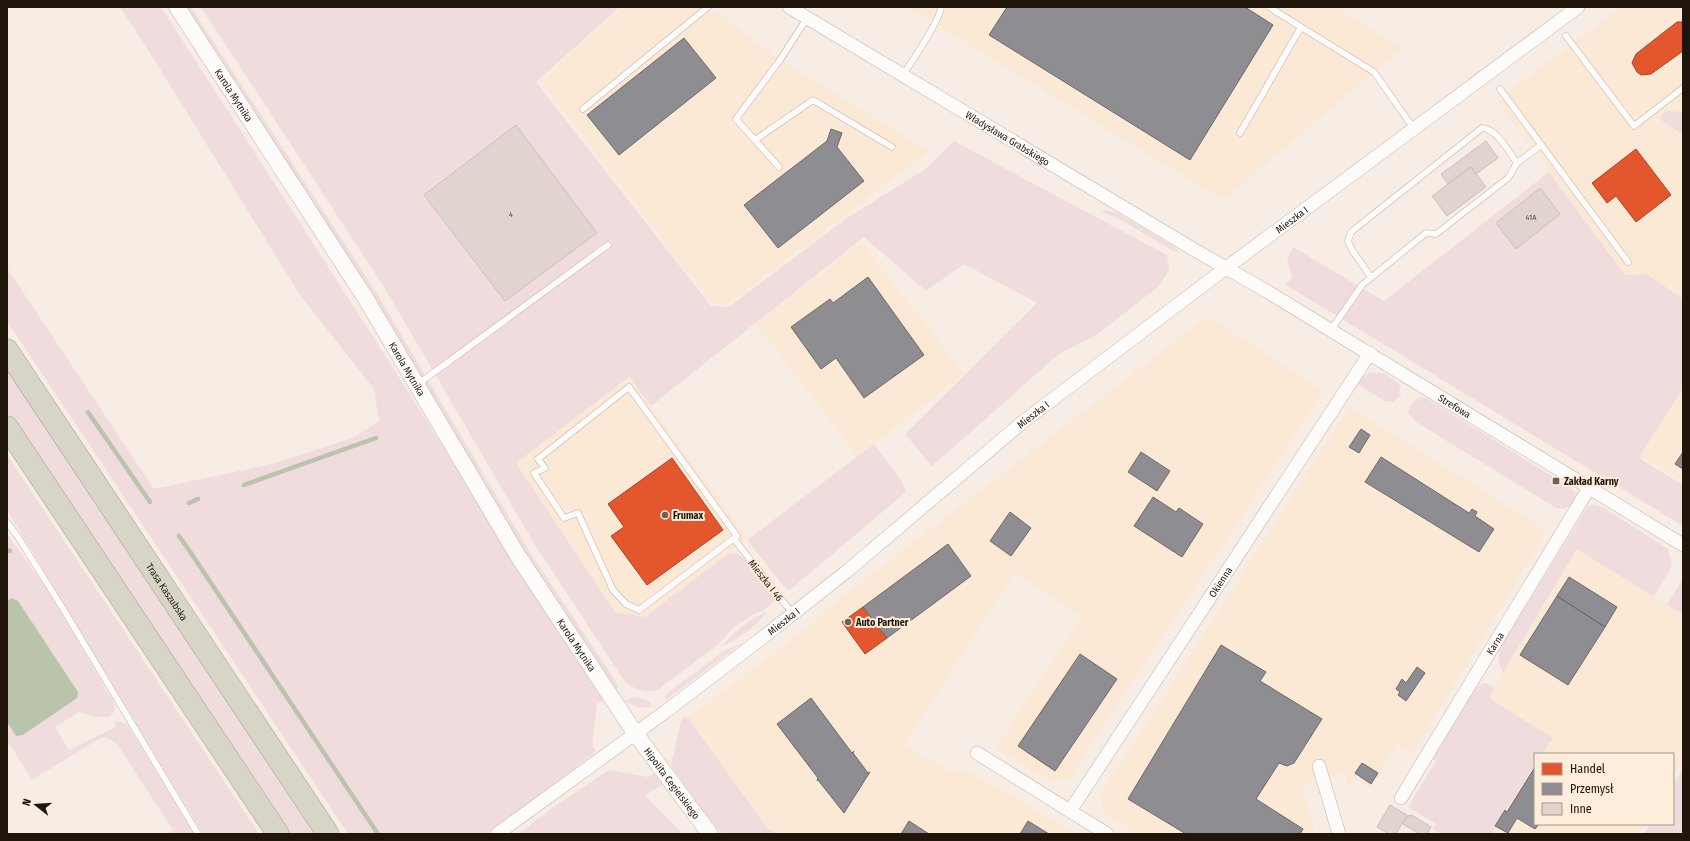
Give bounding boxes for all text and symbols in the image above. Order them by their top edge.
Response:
street label: Karola Mytnika [212,67,255,124]
street label: Władysława Grabskiego [963,109,1051,169]
street label: Mieszka I [1274,204,1311,236]
house number: 4 [509,210,513,219]
house number: 41A [1526,213,1537,222]
street label: Karola Mytnika [386,340,427,399]
street label: Strefowa [1436,392,1473,421]
street label: Mieszka I [1015,399,1052,431]
marker: Zakład Karny [1551,476,1561,486]
place label: Zakład Karny [1564,476,1619,488]
marker: Frumax [660,510,670,520]
place label: Frumax [673,510,704,522]
street label: Mieszka I 46 [745,557,785,604]
street label: Trasa Kaszubska [143,561,190,623]
street label: Okienna [1207,565,1235,600]
street label: Mieszka I [766,606,802,638]
street label: Karola Mytnika [554,617,598,674]
marker: Auto Partner [843,617,853,627]
place label: Auto Partner [855,617,909,629]
street label: Karna [1484,630,1507,657]
street label: Hipolita Cegielskiego [641,746,702,822]
legend [1534,753,1674,825]
text: Handel [1570,762,1605,776]
text: Przemysł [1570,782,1614,796]
north arrow [16,785,56,825]
text: N [20,797,34,807]
text: Inne [1570,802,1592,816]

